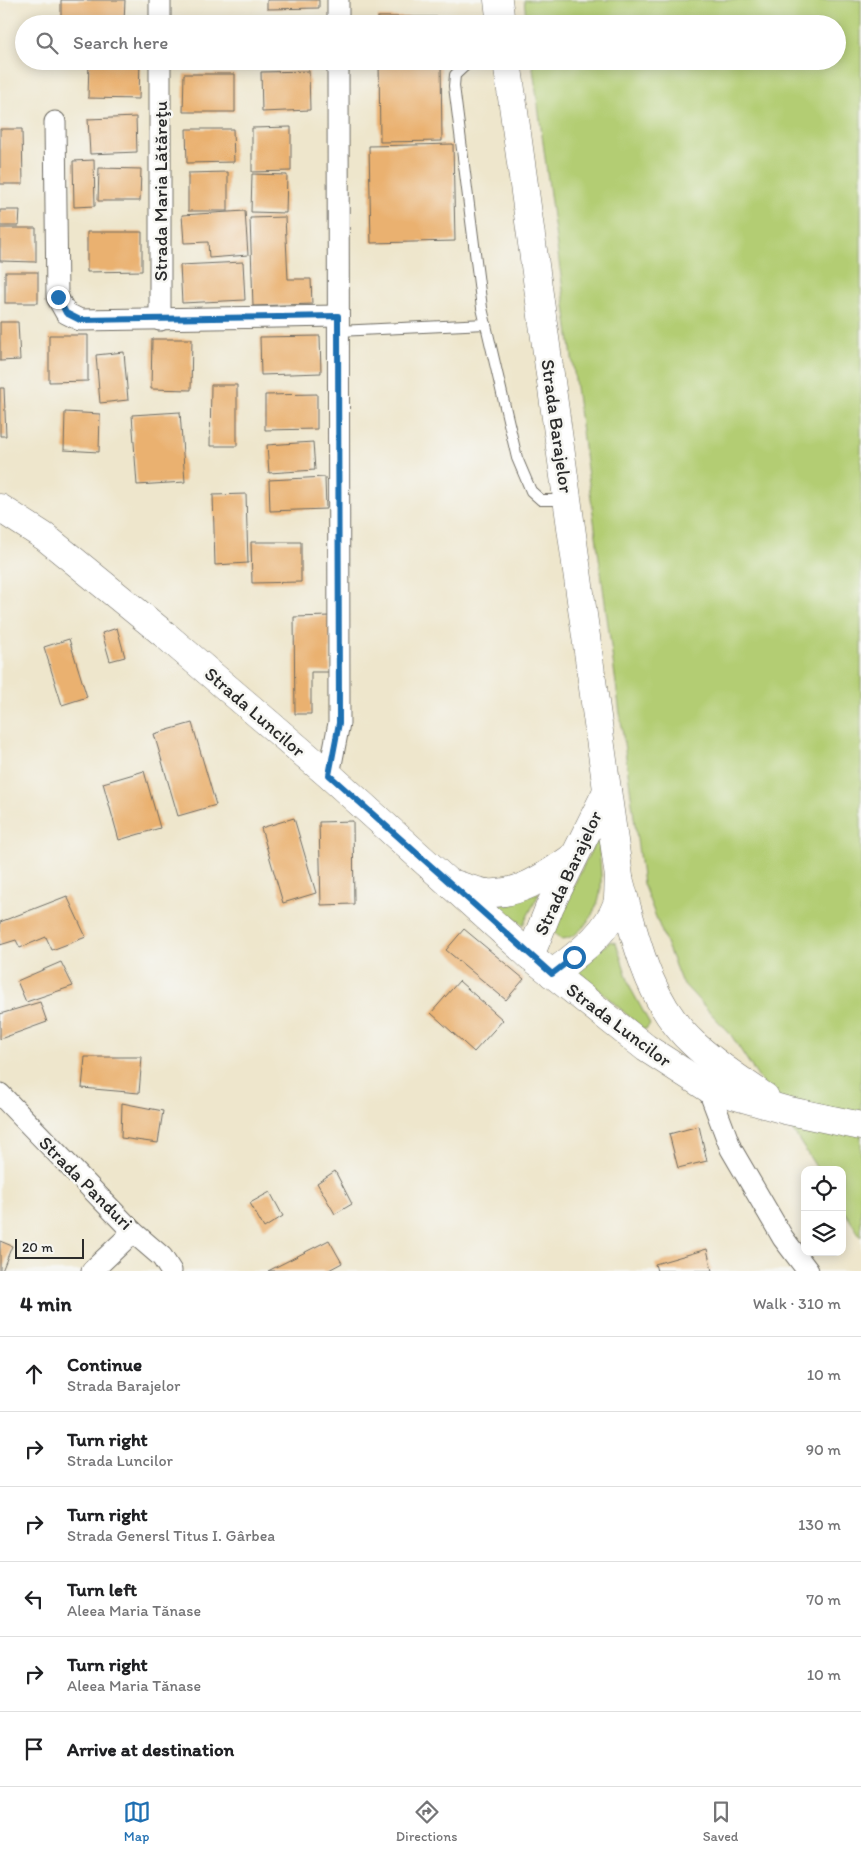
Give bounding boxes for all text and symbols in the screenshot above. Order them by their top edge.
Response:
search box [15,15,846,70]
icon: search [33,29,61,57]
text: Search here [73,31,168,54]
street label: Strada Maria Lătăreţu [149,101,172,281]
route end [47,286,70,309]
street label: Strada Barajelor [536,358,578,495]
street label: Strada Luncilor [200,662,310,762]
street label: Strada Barajelor [529,807,607,939]
route start [563,946,586,969]
street label: Strada Luncilor [562,978,677,1072]
street label: Strada Panduri [34,1131,138,1235]
map controls [801,1166,846,1256]
button: locate [801,1166,846,1211]
button: layers [801,1211,846,1256]
scale bar [15,1236,84,1259]
text: 20 m [22,1239,53,1256]
text: 4 min [20,1291,72,1316]
text: Walk · 310 m [753,1294,841,1313]
text: Continue [67,1353,142,1376]
icon: ahead [20,1360,48,1388]
text: 10 m [807,1365,841,1384]
text: Strada Barajelor [67,1376,180,1395]
text: Turn right [67,1428,148,1451]
icon: right [20,1435,48,1463]
text: 90 m [806,1440,841,1459]
text: Strada Luncilor [67,1451,173,1470]
text: Turn right [67,1503,148,1526]
icon: right [20,1510,48,1538]
text: 130 m [798,1515,841,1534]
text: Strada Genersl Titus I. Gârbea [67,1526,275,1545]
text: Turn left [67,1578,137,1601]
icon: left [20,1585,48,1613]
text: 70 m [806,1590,841,1609]
text: Aleea Maria Tănase [67,1601,201,1620]
text: Turn right [67,1653,148,1676]
icon: right [20,1660,48,1688]
text: 10 m [807,1665,841,1684]
text: Aleea Maria Tănase [67,1676,201,1695]
icon: arrive [20,1735,48,1763]
text: Arrive at destination [67,1738,234,1761]
tab: Map [123,1798,151,1845]
tab: Directions [396,1798,457,1845]
tab: Saved [703,1798,738,1845]

